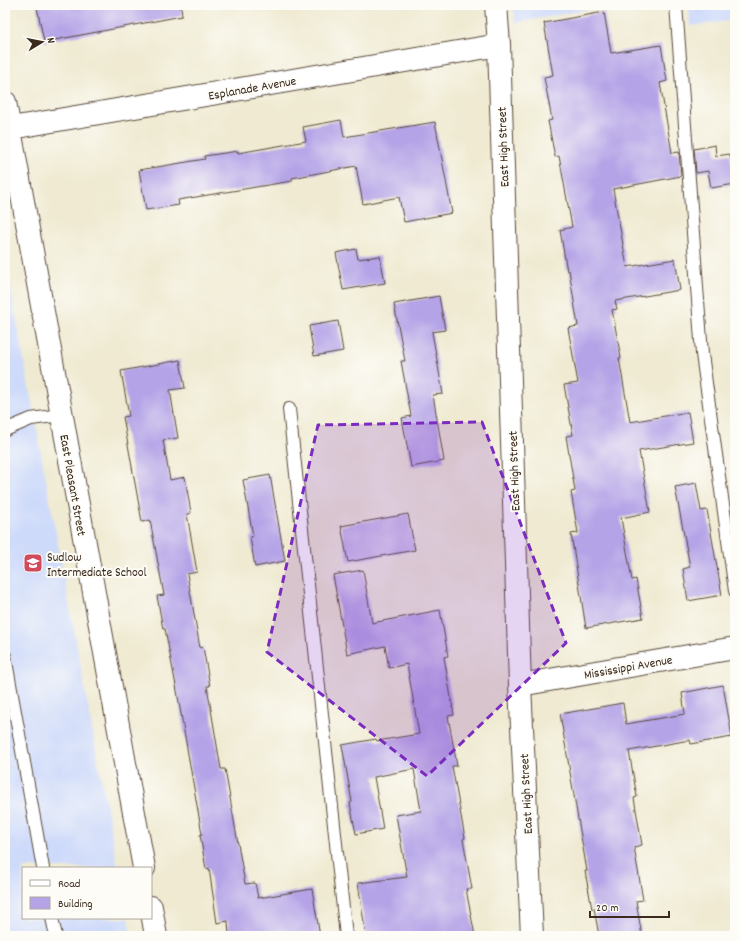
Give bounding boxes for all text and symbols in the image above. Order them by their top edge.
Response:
north arrow [22,22,62,62]
text: N [42,37,58,45]
street label: Esplanade Avenue [207,72,298,107]
street label: East High Street [494,106,515,187]
street label: East High Street [505,430,526,511]
street label: East Pleasant Street [53,433,90,538]
place label: Sudlow Intermediate School [47,549,147,583]
school or university icon: Sudlow Intermediate School [22,552,44,574]
street label: Mississippi Avenue [583,651,674,686]
street label: East High Street [516,753,539,835]
legend [22,867,152,919]
text: Road [58,876,80,893]
scale bar [590,893,669,919]
text: Building [58,896,93,913]
text: 20 m [596,900,619,917]

